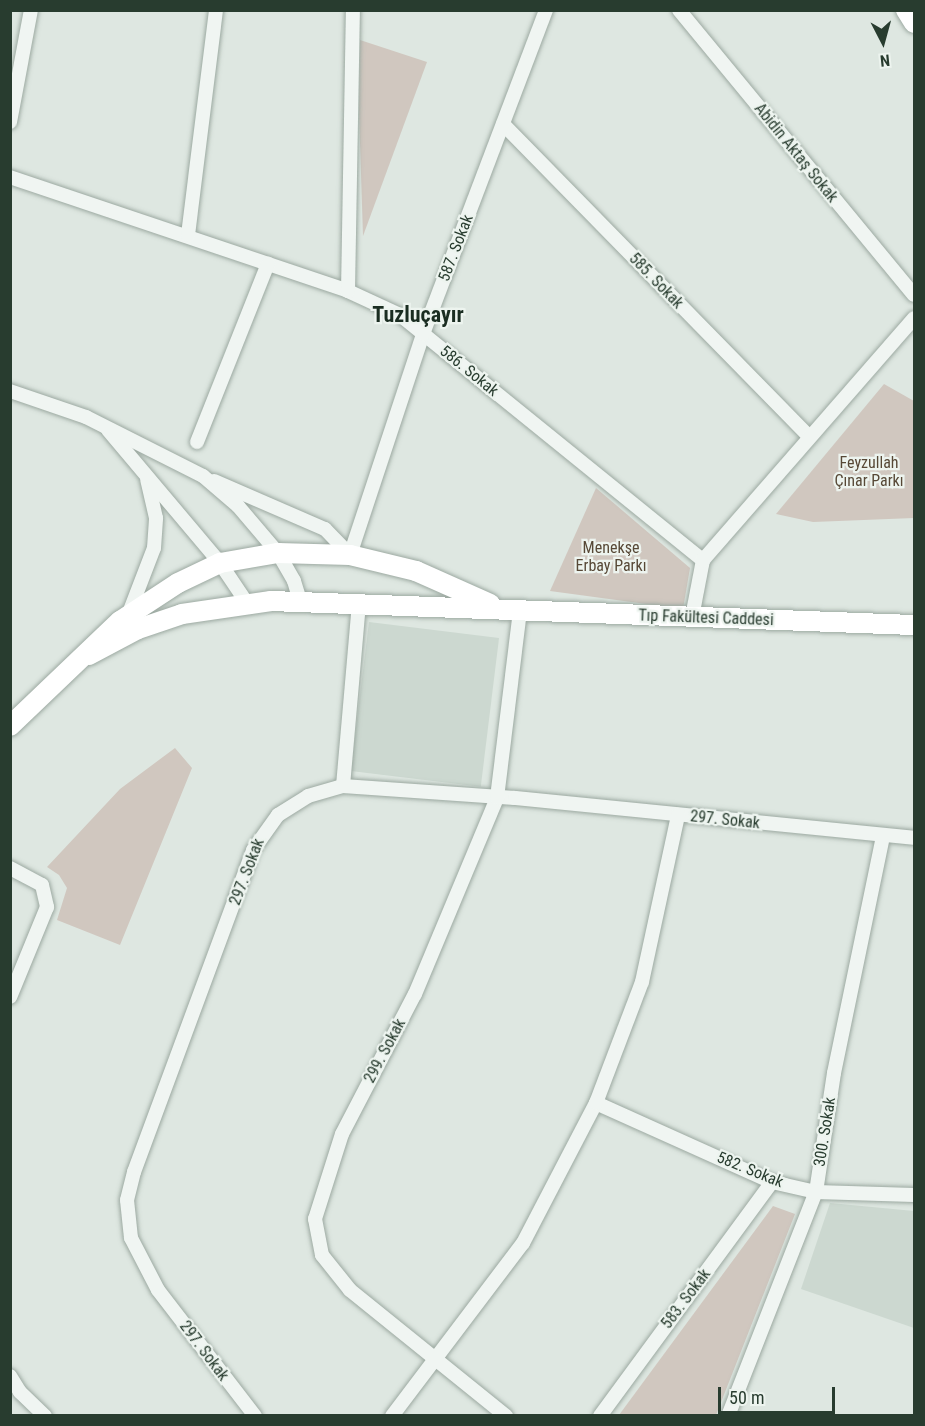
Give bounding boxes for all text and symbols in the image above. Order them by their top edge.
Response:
north arrow [853,12,913,72]
text: N [879,50,891,70]
street label: Abidin Aktaş Sokak [750,100,842,206]
street label: 587. Sokak [434,212,478,284]
street label: 585. Sokak [625,249,687,313]
district label: Tuzluçayır [372,302,464,328]
street label: 586. Sokak [436,342,502,400]
park label: Feyzullah Çınar Parkı [834,453,904,491]
park label: Menekşe Erbay Parkı [576,538,646,576]
street label: Tıp Fakültesi Caddesi [638,606,774,630]
street label: 297. Sokak [689,807,761,833]
street label: 297. Sokak [225,836,269,908]
street label: 299. Sokak [360,1016,410,1086]
street label: 300. Sokak [810,1096,840,1168]
street label: 582. Sokak [714,1148,786,1192]
street label: 583. Sokak [657,1265,715,1333]
street label: 297. Sokak [175,1317,233,1385]
scale bar [721,1375,838,1413]
text: 50 m [729,1387,764,1408]

